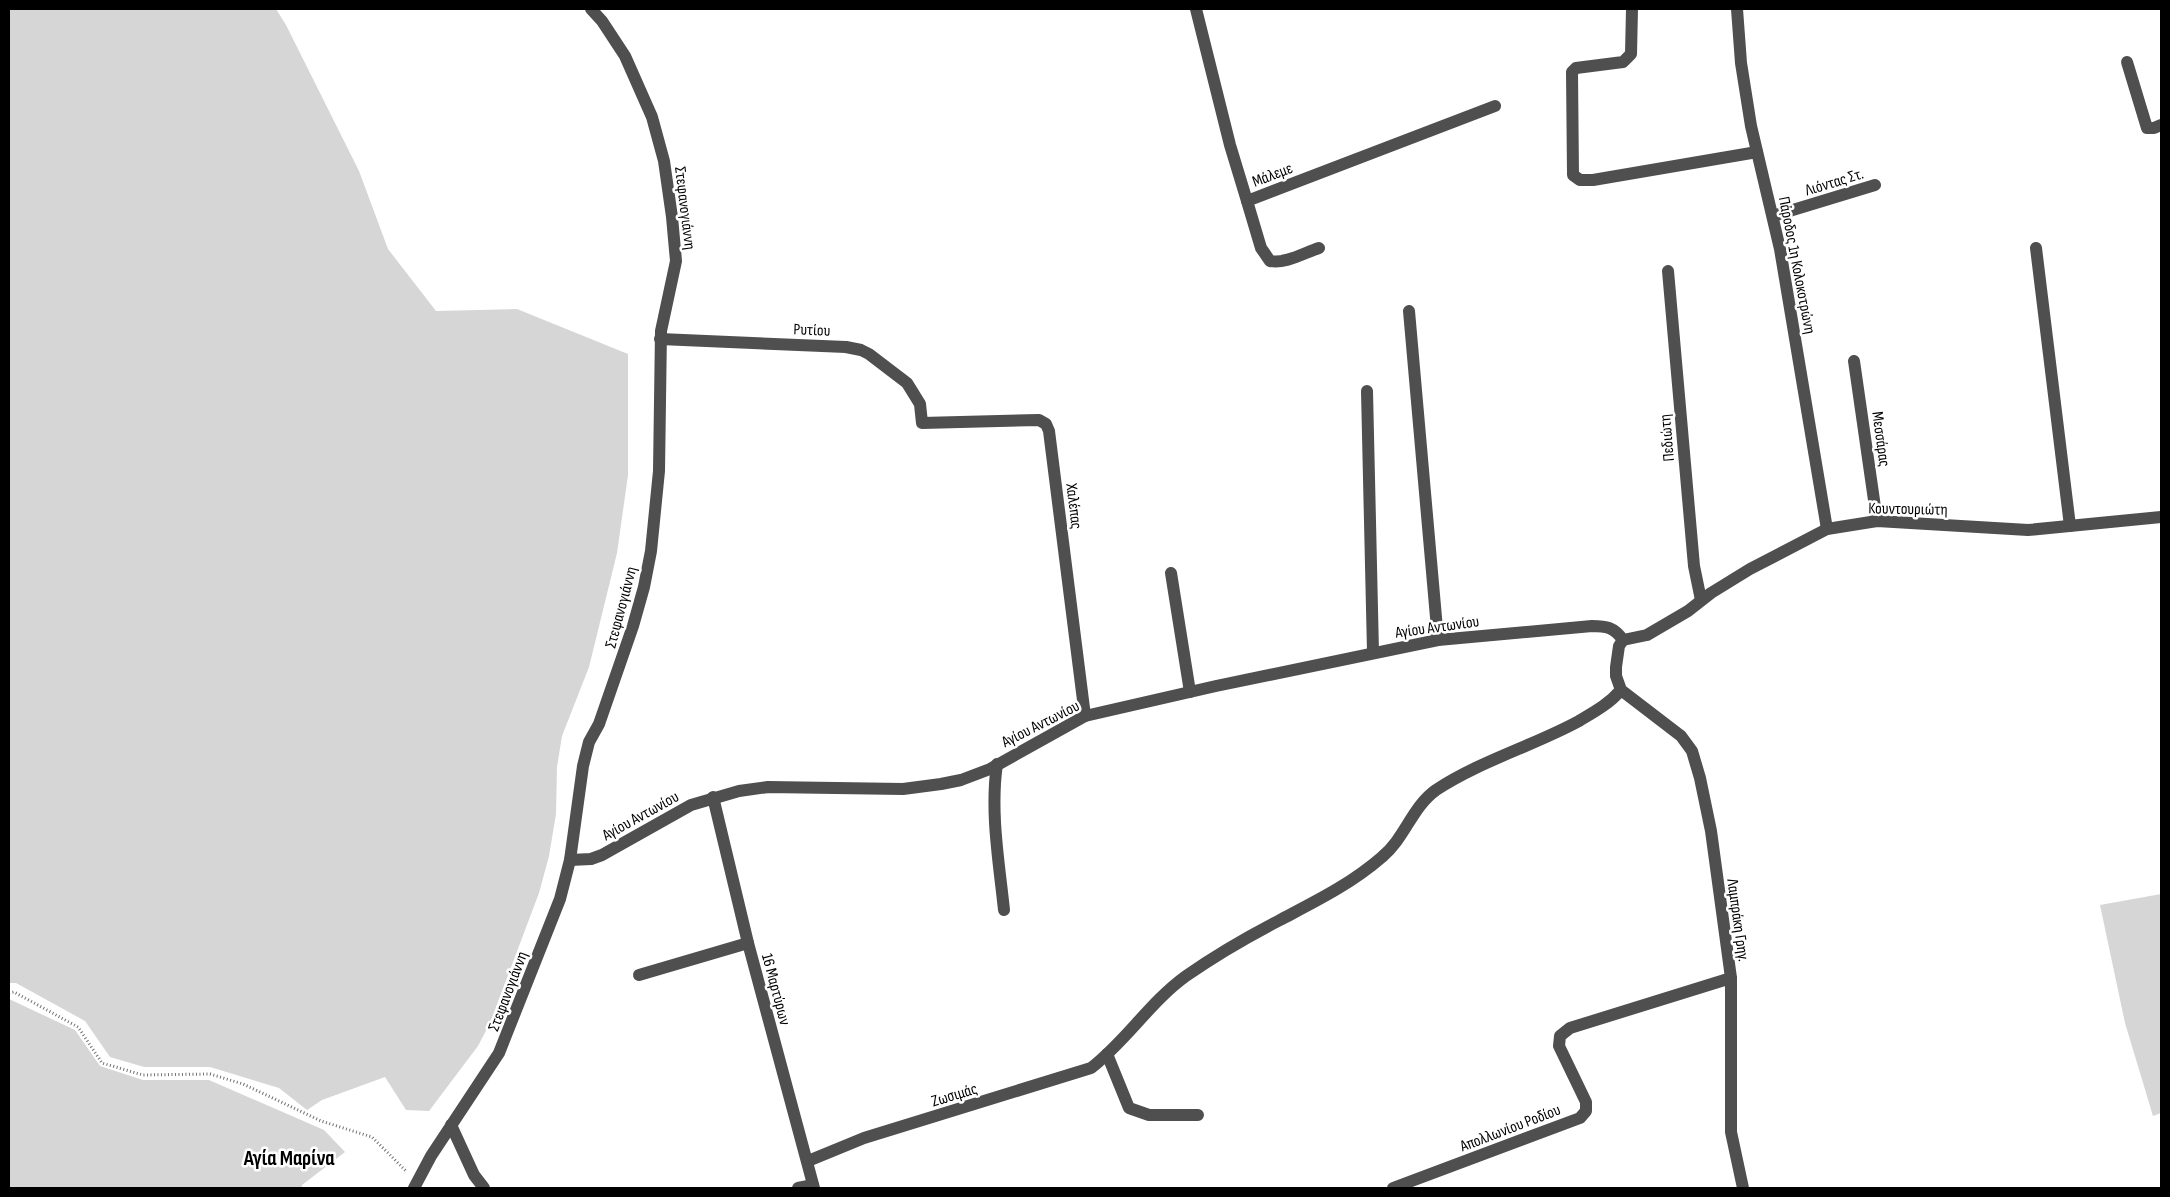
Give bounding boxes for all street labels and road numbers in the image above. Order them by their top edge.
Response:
street label: Μάλεμε [1250,159,1295,192]
street label: Στεφανογιάννη [670,165,699,251]
street label: Λιόντας Στ. [1802,165,1866,201]
street label: Πάροδος 1η Κολοκοτρώνη [1774,195,1819,336]
street label: Ρυτίου [793,320,831,341]
street label: Μεσσάρας [1867,410,1894,468]
street label: Πεδιώτη [1656,413,1679,462]
street label: Χαλέπας [1061,481,1086,530]
street label: Κουντουριώτη [1868,499,1948,520]
street label: Στεφανογιάννη [601,564,641,650]
street label: Αγίου Αντωνίου [1393,612,1480,643]
street label: Αγίου Αντωνίου [998,697,1083,752]
street label: Αγίου Αντωνίου [598,787,682,846]
street label: Λαμπράκη Γρηγ. [1722,877,1753,963]
street label: Στεφανογιάννη [485,949,532,1034]
street label: 16 Μαρτύρων [757,951,794,1027]
street label: Ζωσιμάς [929,1079,980,1111]
street label: Απολλωνίου Ροδίου [1457,1101,1563,1157]

